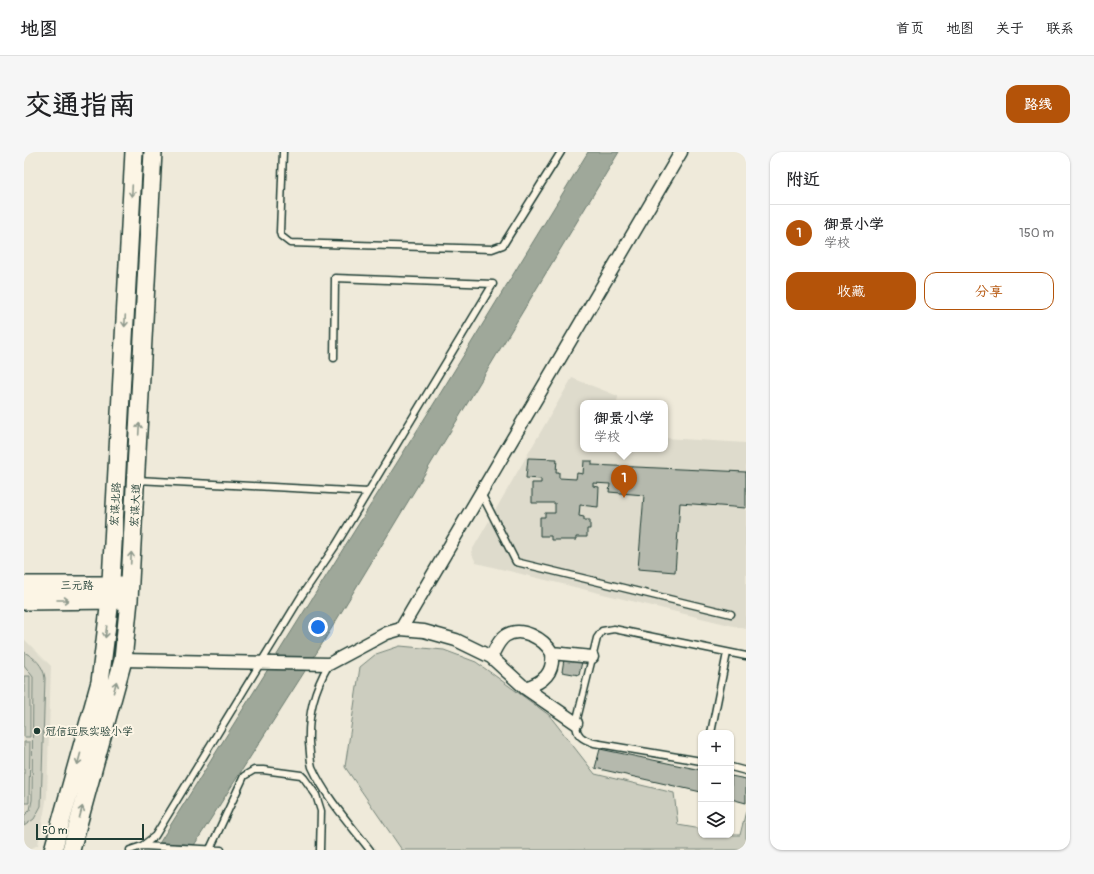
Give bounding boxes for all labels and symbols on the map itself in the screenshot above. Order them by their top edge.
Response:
one-way arrow [128,184,135,197]
one-way arrow [121,314,128,327]
one-way arrow [135,423,142,436]
pin: 1 [611,465,637,498]
street label: 宏谋北路 [108,482,123,526]
street label: 宏谋大道 [128,483,143,527]
one-way arrow [128,552,135,565]
street label: 三元路 [61,579,94,592]
one-way arrow [56,597,69,604]
your location [308,617,328,637]
one-way arrow [102,625,110,638]
one-way arrow [112,681,120,694]
place label: 冠信远辰实验小学 [45,725,133,738]
marker: 冠信远辰实验小学 [32,726,42,736]
one-way arrow [75,752,82,765]
one-way arrow [78,806,85,819]
scale bar [36,822,144,841]

